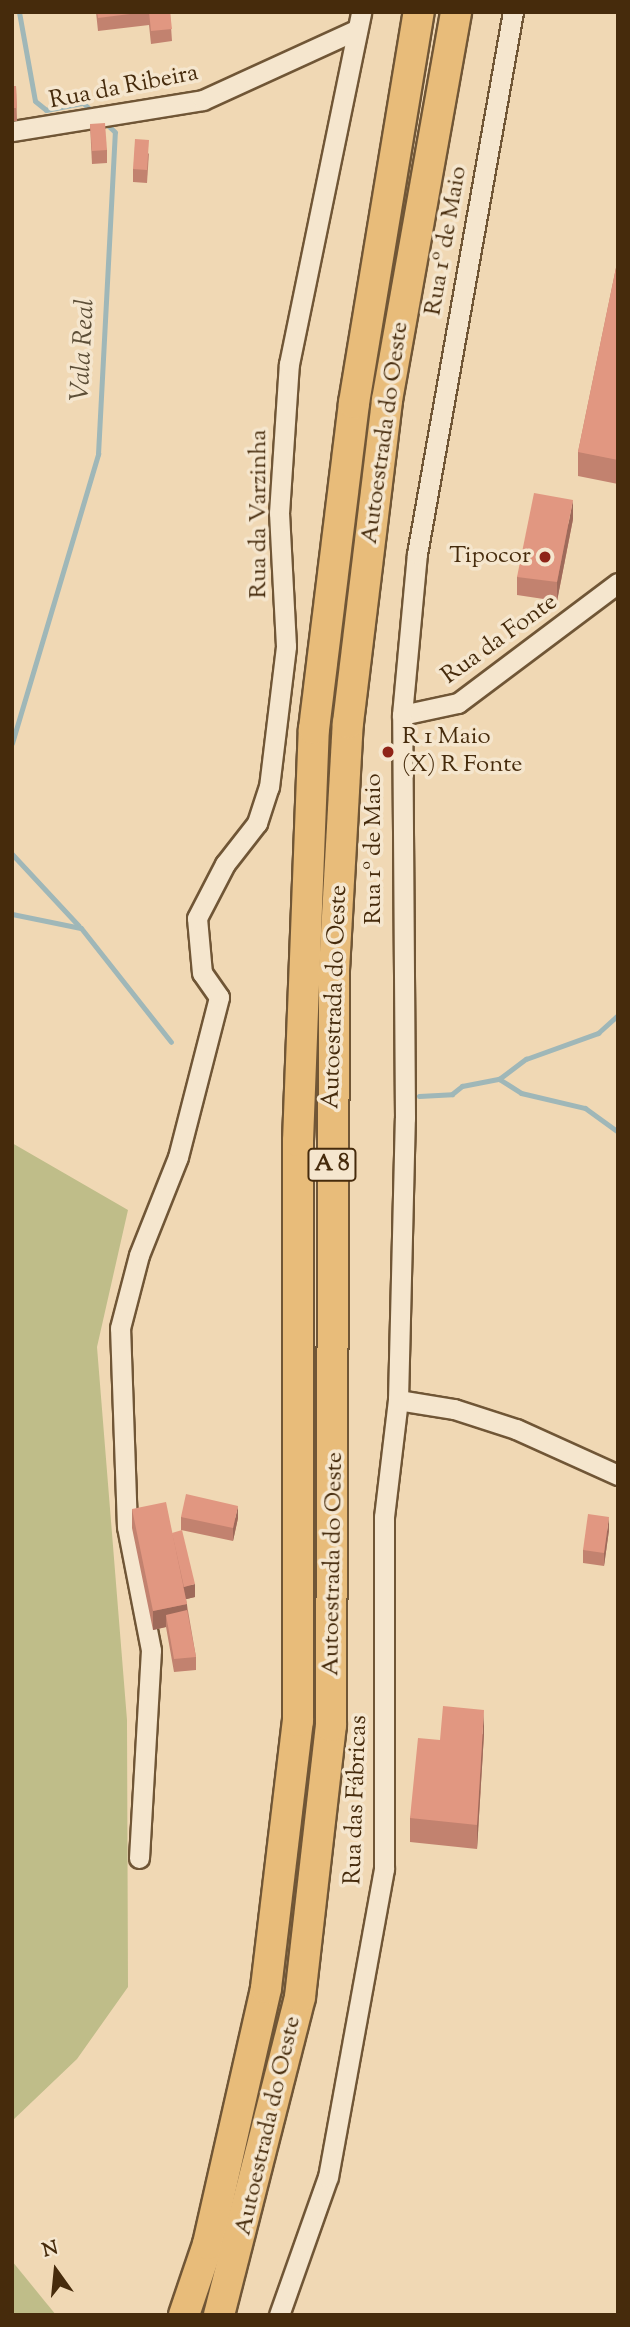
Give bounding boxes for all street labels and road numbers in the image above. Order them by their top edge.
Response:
street label: Rua da Ribeira [47,59,201,117]
street label: Rua 1º de Maio [420,164,474,318]
street label: Autoestrada do Oeste [356,320,416,546]
street label: Rua da Varzinha [246,429,274,599]
street label: Rua da Fonte [437,588,563,692]
street label: Rua 1º de Maio [361,773,389,925]
street label: Autoestrada do Oeste [318,884,354,1110]
road number: A 8 [306,1146,358,1184]
street label: Autoestrada do Oeste [318,1452,350,1676]
street label: Rua das Fábricas [340,1715,374,1885]
street label: Autoestrada do Oeste [230,2014,308,2238]

